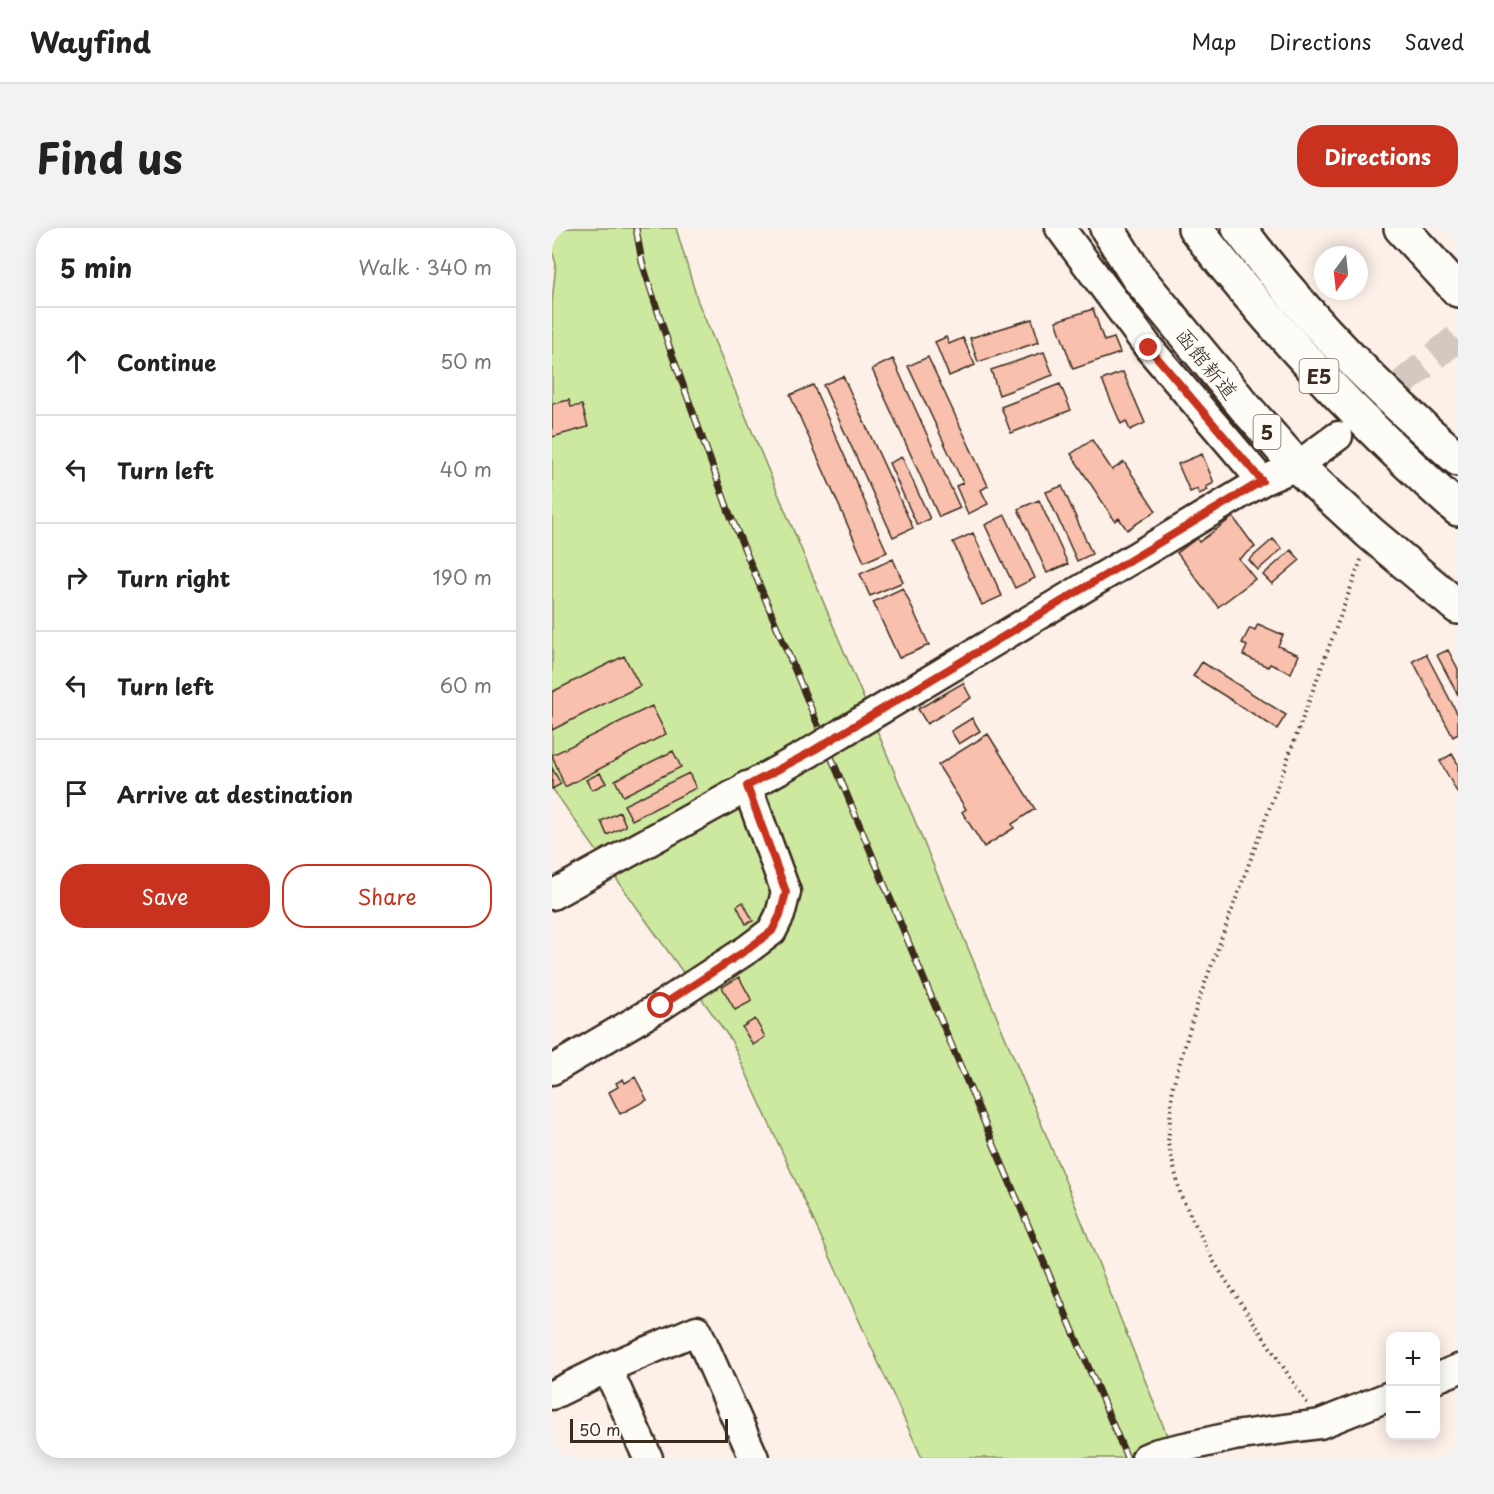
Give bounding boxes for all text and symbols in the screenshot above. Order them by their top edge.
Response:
text: Wayfind [30,20,151,63]
text: Map [1191,25,1236,57]
text: Directions [1269,25,1371,57]
text: Saved [1404,25,1464,57]
text: Find us [36,125,183,188]
button: Directions [1297,125,1458,187]
north arrow [1314,246,1368,300]
text: 5 min [60,248,132,287]
text: Walk · 340 m [359,252,492,282]
street label: 函館新道 [1169,320,1247,406]
route end [1135,334,1161,360]
icon: ahead [60,345,93,378]
text: Continue [117,345,216,378]
text: 50 m [440,346,492,376]
road number: E5 [1300,359,1338,393]
road number: 5 [1254,415,1280,449]
icon: left [60,453,93,486]
text: Turn left [117,453,214,486]
text: 40 m [440,454,492,484]
icon: right [60,561,93,594]
text: Turn right [117,561,230,594]
text: 190 m [433,562,492,592]
icon: left [60,669,93,702]
text: Turn left [117,669,214,702]
text: 60 m [440,670,492,700]
icon: arrive [60,777,93,810]
text: Arrive at destination [117,777,353,810]
button: Save [60,864,270,928]
button: Share [282,864,492,928]
route start [647,992,673,1018]
map controls [1386,1332,1440,1440]
button: + [1386,1332,1440,1386]
button: − [1386,1386,1440,1440]
scale bar [570,1416,728,1444]
text: 50 m [579,1417,620,1441]

